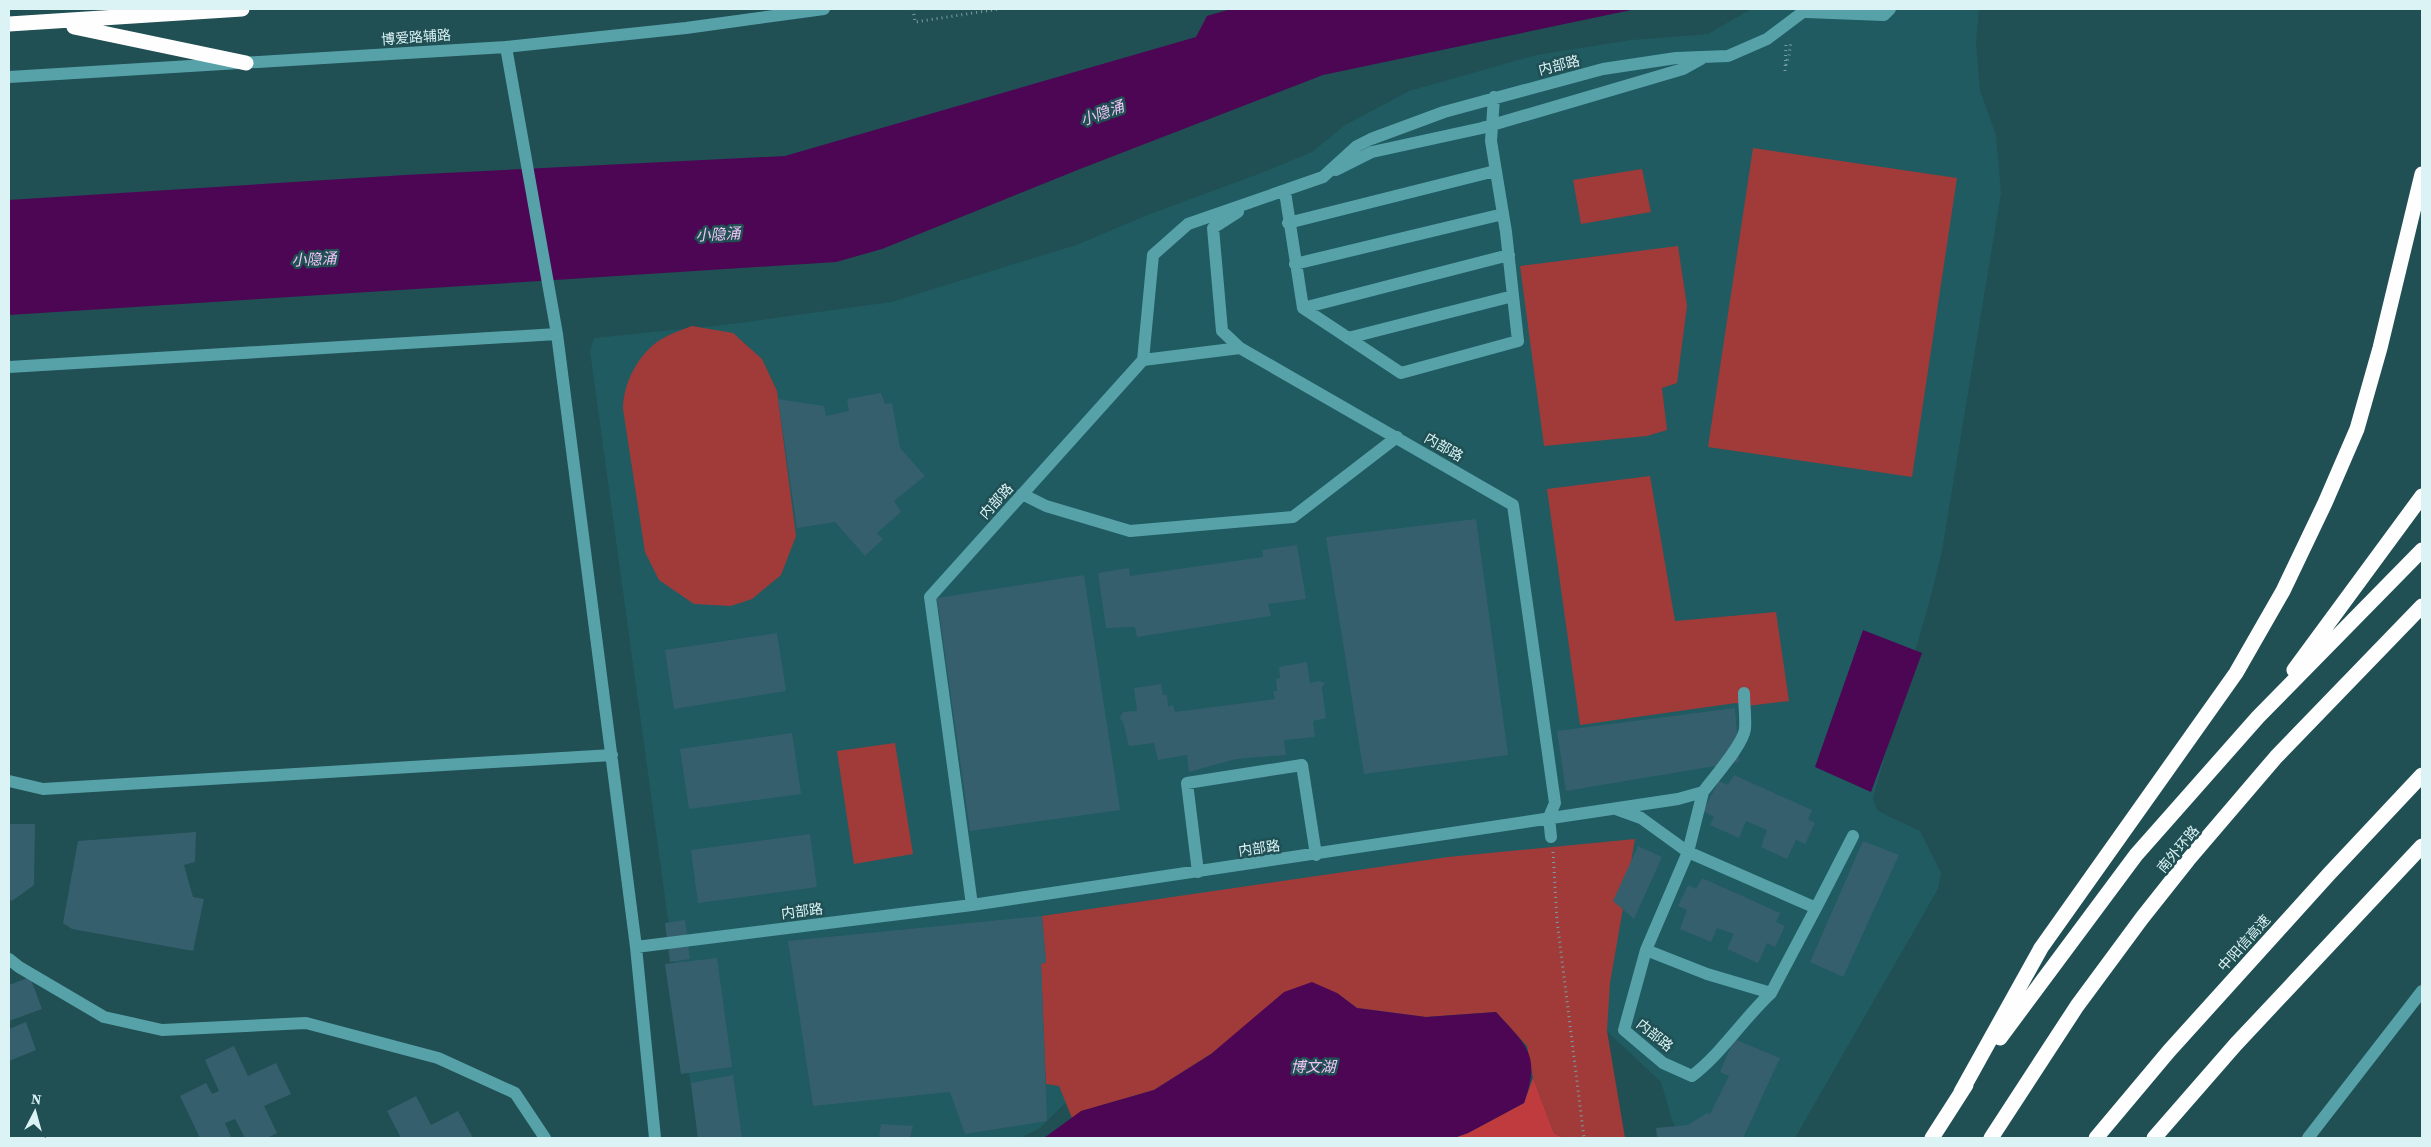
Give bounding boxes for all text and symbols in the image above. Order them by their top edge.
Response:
street label: 博爱路辅路 [380,25,452,49]
street label: 内部路 [1536,50,1582,80]
water label: 小隐涌 [1077,95,1129,131]
water label: 小隐涌 [695,222,743,246]
water label: 小隐涌 [291,247,339,271]
street label: 内部路 [1421,428,1467,466]
street label: 内部路 [975,479,1017,523]
street label: 南外环路 [2152,821,2204,877]
street label: 内部路 [1237,835,1281,861]
street label: 内部路 [780,899,824,923]
street label: 中阳信高速 [2213,910,2275,976]
street label: 内部路 [1632,1014,1678,1056]
water label: 博文湖 [1290,1056,1337,1077]
north arrow [10,1087,60,1137]
text: N [30,1089,42,1110]

